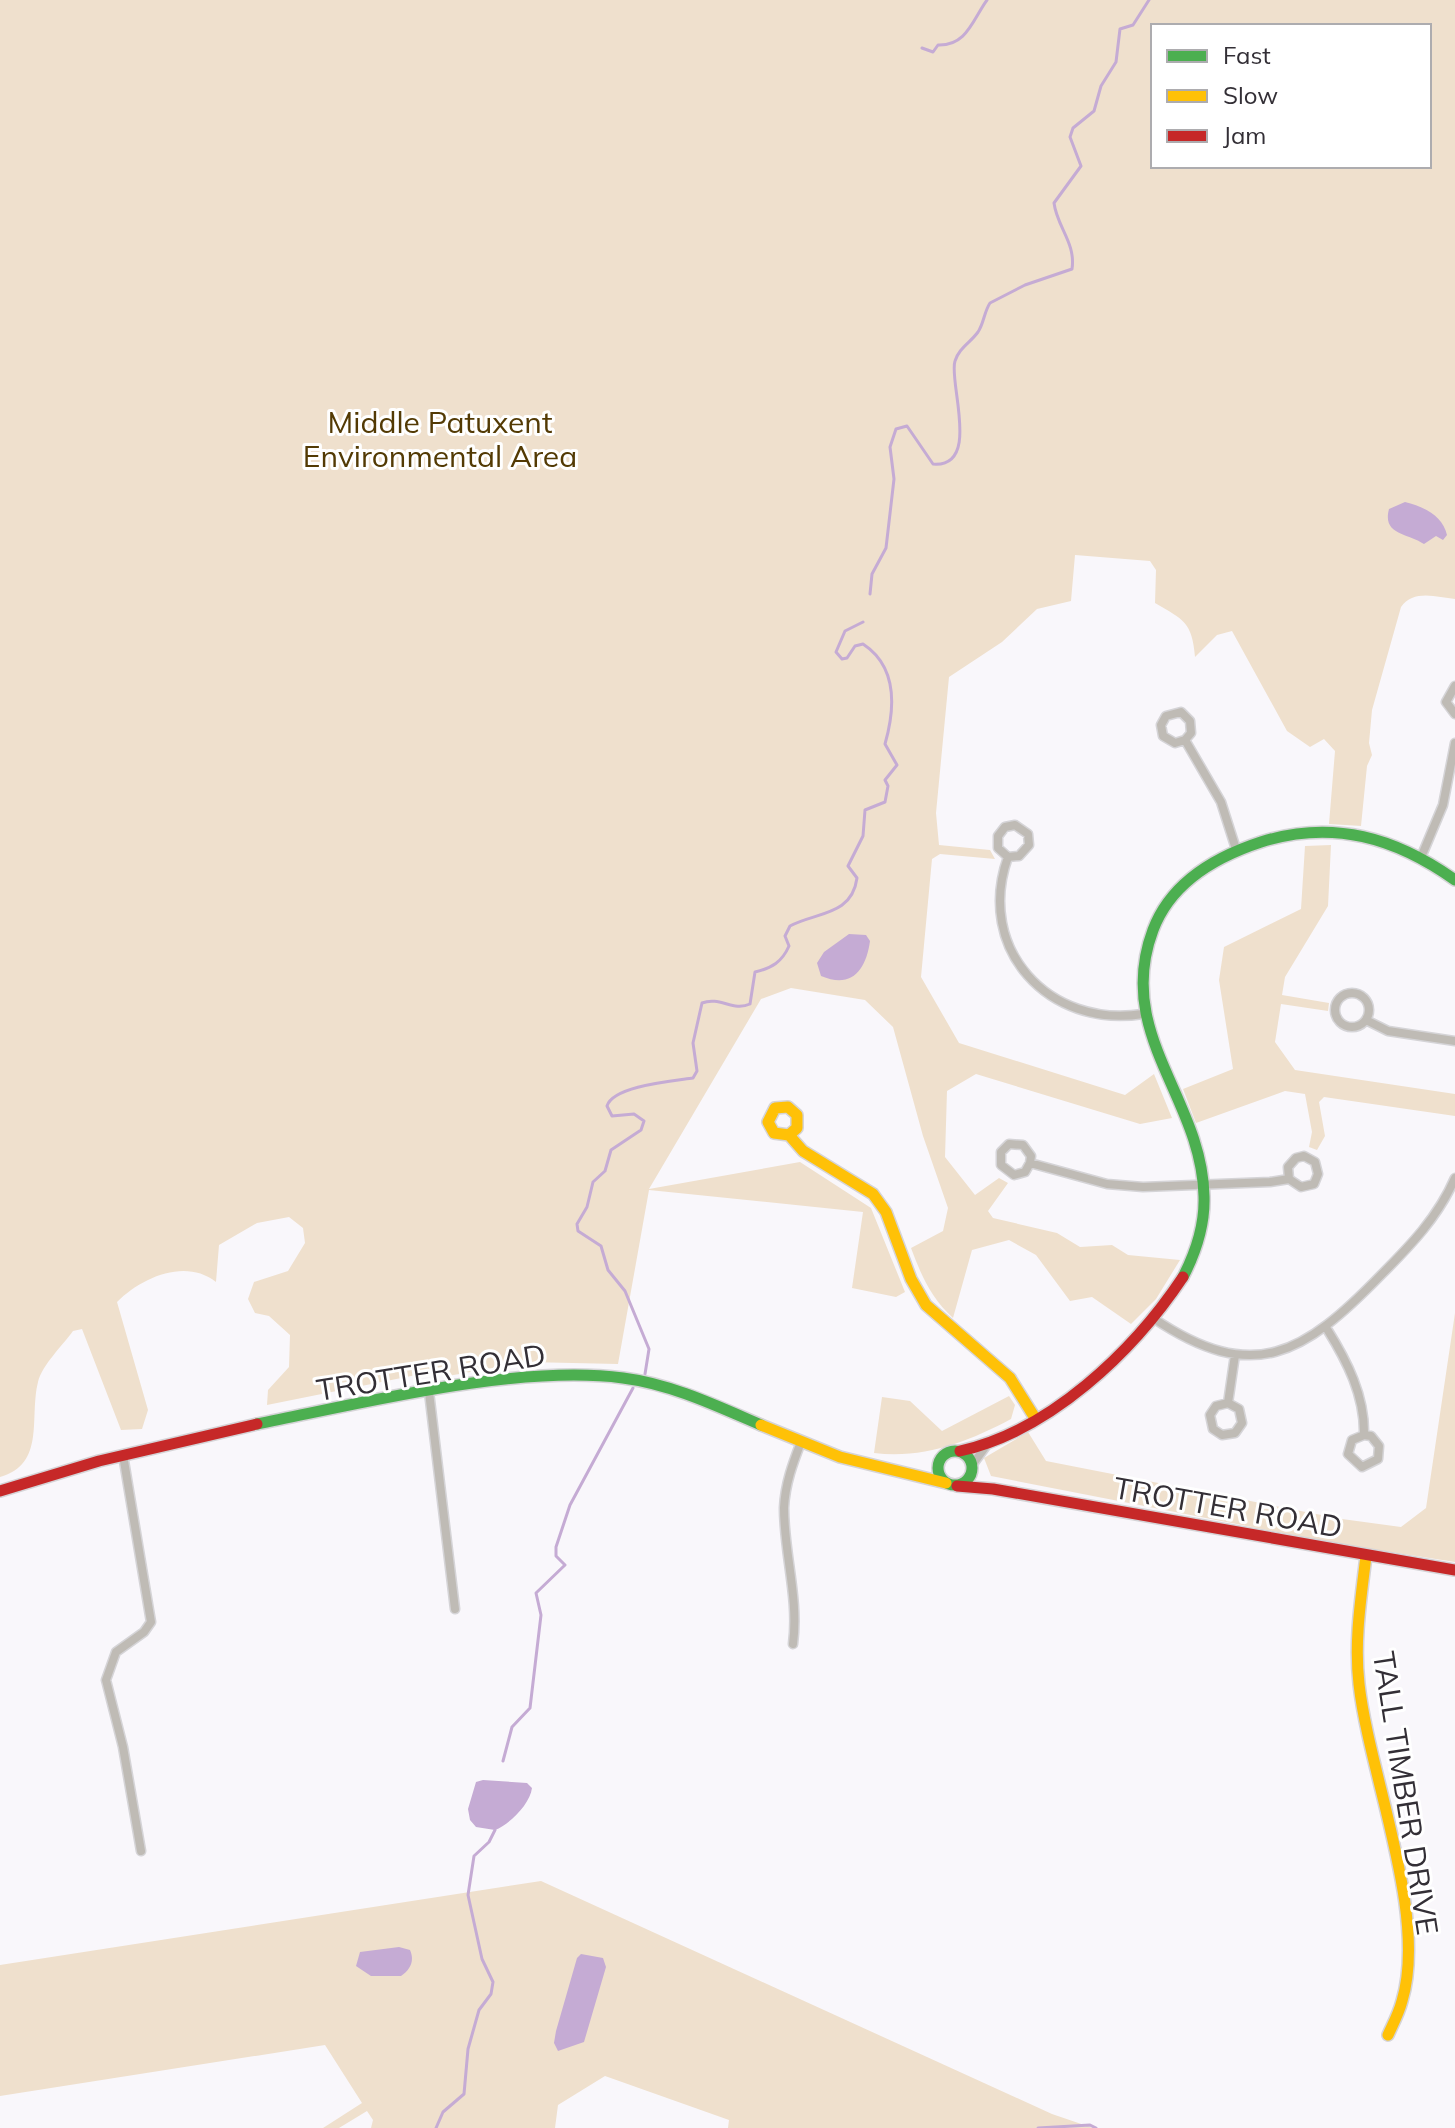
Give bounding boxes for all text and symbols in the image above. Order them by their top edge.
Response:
legend [1151,24,1431,168]
text: Fast [1223,40,1271,70]
text: Slow [1223,80,1278,110]
text: Jam [1223,120,1266,150]
park label: Middle Patuxent Environmental Area [303,403,577,475]
street label: TROTTER ROAD [314,1335,548,1409]
street label: TROTTER ROAD [1111,1468,1345,1546]
street label: TALL TIMBER DRIVE [1365,1649,1447,1937]

